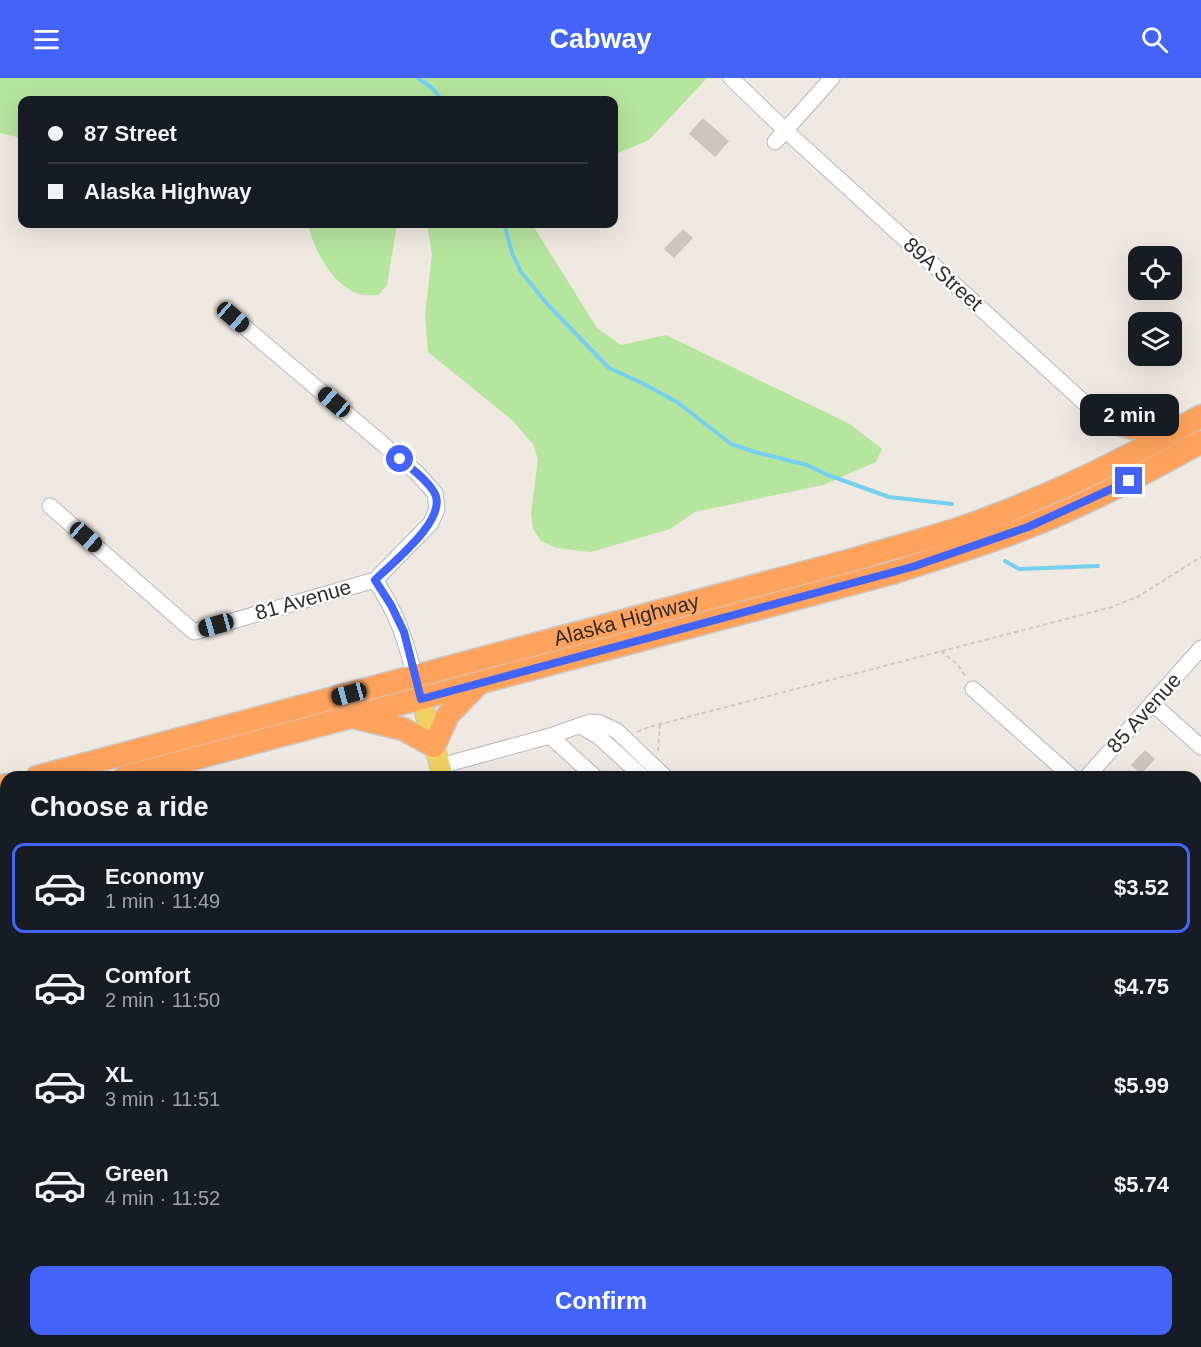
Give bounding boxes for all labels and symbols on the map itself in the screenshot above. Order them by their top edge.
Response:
street label: 89A Street [899,232,988,315]
car [214,298,252,336]
car [315,383,353,421]
callout: 2 min [1080,394,1178,436]
route start [386,445,413,472]
route end [1115,467,1142,494]
car [67,518,105,556]
street label: 81 Avenue [252,575,354,624]
street label: Alaska Highway [551,589,702,650]
car [196,611,236,639]
street label: 85 Avenue [1102,668,1185,757]
car [329,681,369,707]

